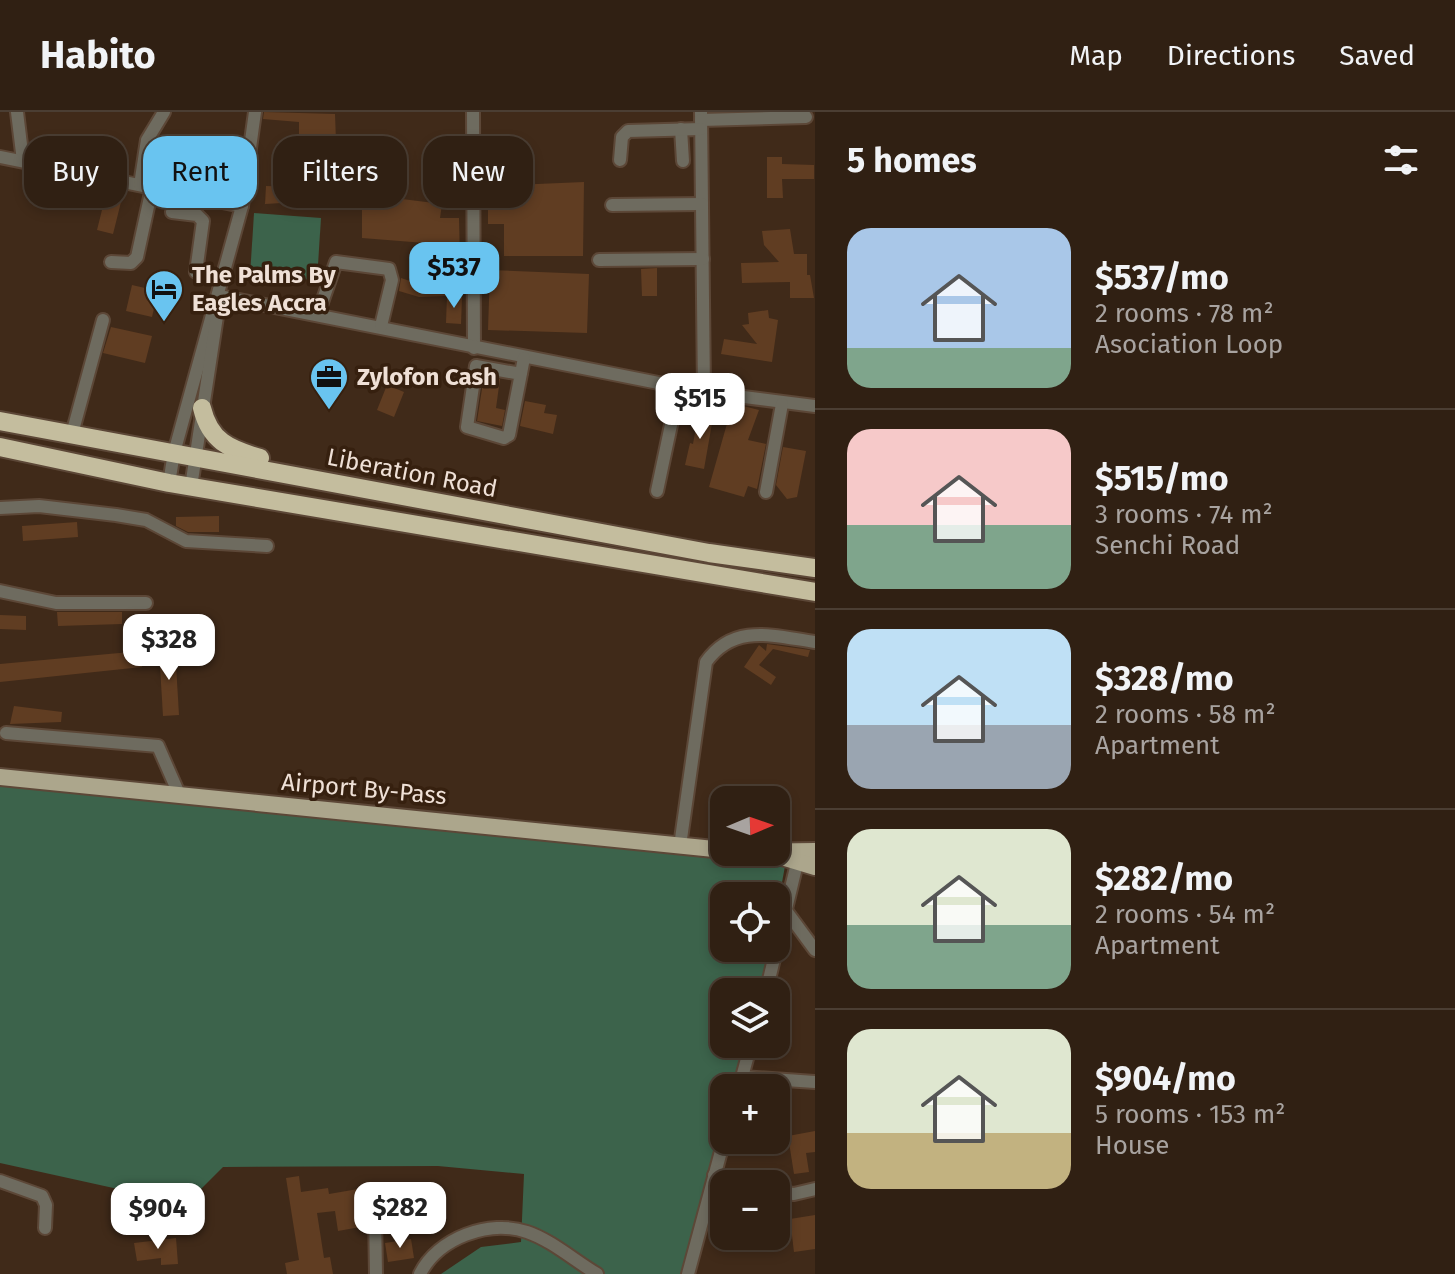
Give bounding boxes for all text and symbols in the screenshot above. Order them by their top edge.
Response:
text: Habito [40,32,156,78]
text: Map [1069,39,1123,72]
text: Directions [1167,39,1295,72]
text: Saved [1339,39,1415,72]
chip: Buy [24,136,127,208]
chip: Rent [143,136,257,208]
chip: Filters [273,136,407,208]
chip: New [423,136,533,208]
icon: filters [1379,138,1423,182]
text: 5 homes [847,140,977,181]
pin: $537 [407,242,501,310]
text: $537 [427,252,481,283]
text: $537/mo [1095,257,1229,298]
icon: home [911,260,1007,356]
place label: The Palms By Eagles Accra [192,261,336,317]
hotel icon: The Palms By Eagles Accra [143,268,185,323]
text: 2 rooms · 78 m² [1095,298,1274,329]
text: Asociation Loop [1095,329,1283,360]
office icon: Zylofon Cash [308,356,350,411]
place label: Zylofon Cash [357,363,497,391]
pin: $515 [653,373,747,441]
text: $515 [674,383,726,414]
street label: Liberation Road [325,443,499,503]
text: $515/mo [1095,458,1229,499]
icon: home [911,461,1007,557]
text: 3 rooms · 74 m² [1095,499,1273,530]
text: Senchi Road [1095,530,1240,561]
pin: $328 [122,614,216,682]
text: $328 [141,624,197,655]
text: $328/mo [1095,658,1234,699]
icon: home [911,661,1007,757]
text: 2 rooms · 58 m² [1095,699,1276,730]
text: Apartment [1095,730,1220,761]
street label: Airport By-Pass [280,768,448,810]
north arrow [710,786,790,866]
map controls [710,786,790,1250]
text: $282/mo [1095,858,1233,899]
icon: home [911,861,1007,957]
button: locate [710,882,790,962]
text: 2 rooms · 54 m² [1095,899,1275,930]
text: Apartment [1095,930,1220,961]
button: layers [710,978,790,1058]
text: $904/mo [1095,1058,1236,1099]
icon: home [911,1061,1007,1157]
button: + [710,1074,790,1154]
text: 5 rooms · 153 m² [1095,1099,1286,1130]
text: House [1095,1130,1169,1161]
button: − [710,1170,790,1250]
pin: $282 [353,1182,447,1250]
pin: $904 [111,1183,205,1251]
text: $282 [372,1192,428,1223]
text: $904 [129,1193,187,1224]

